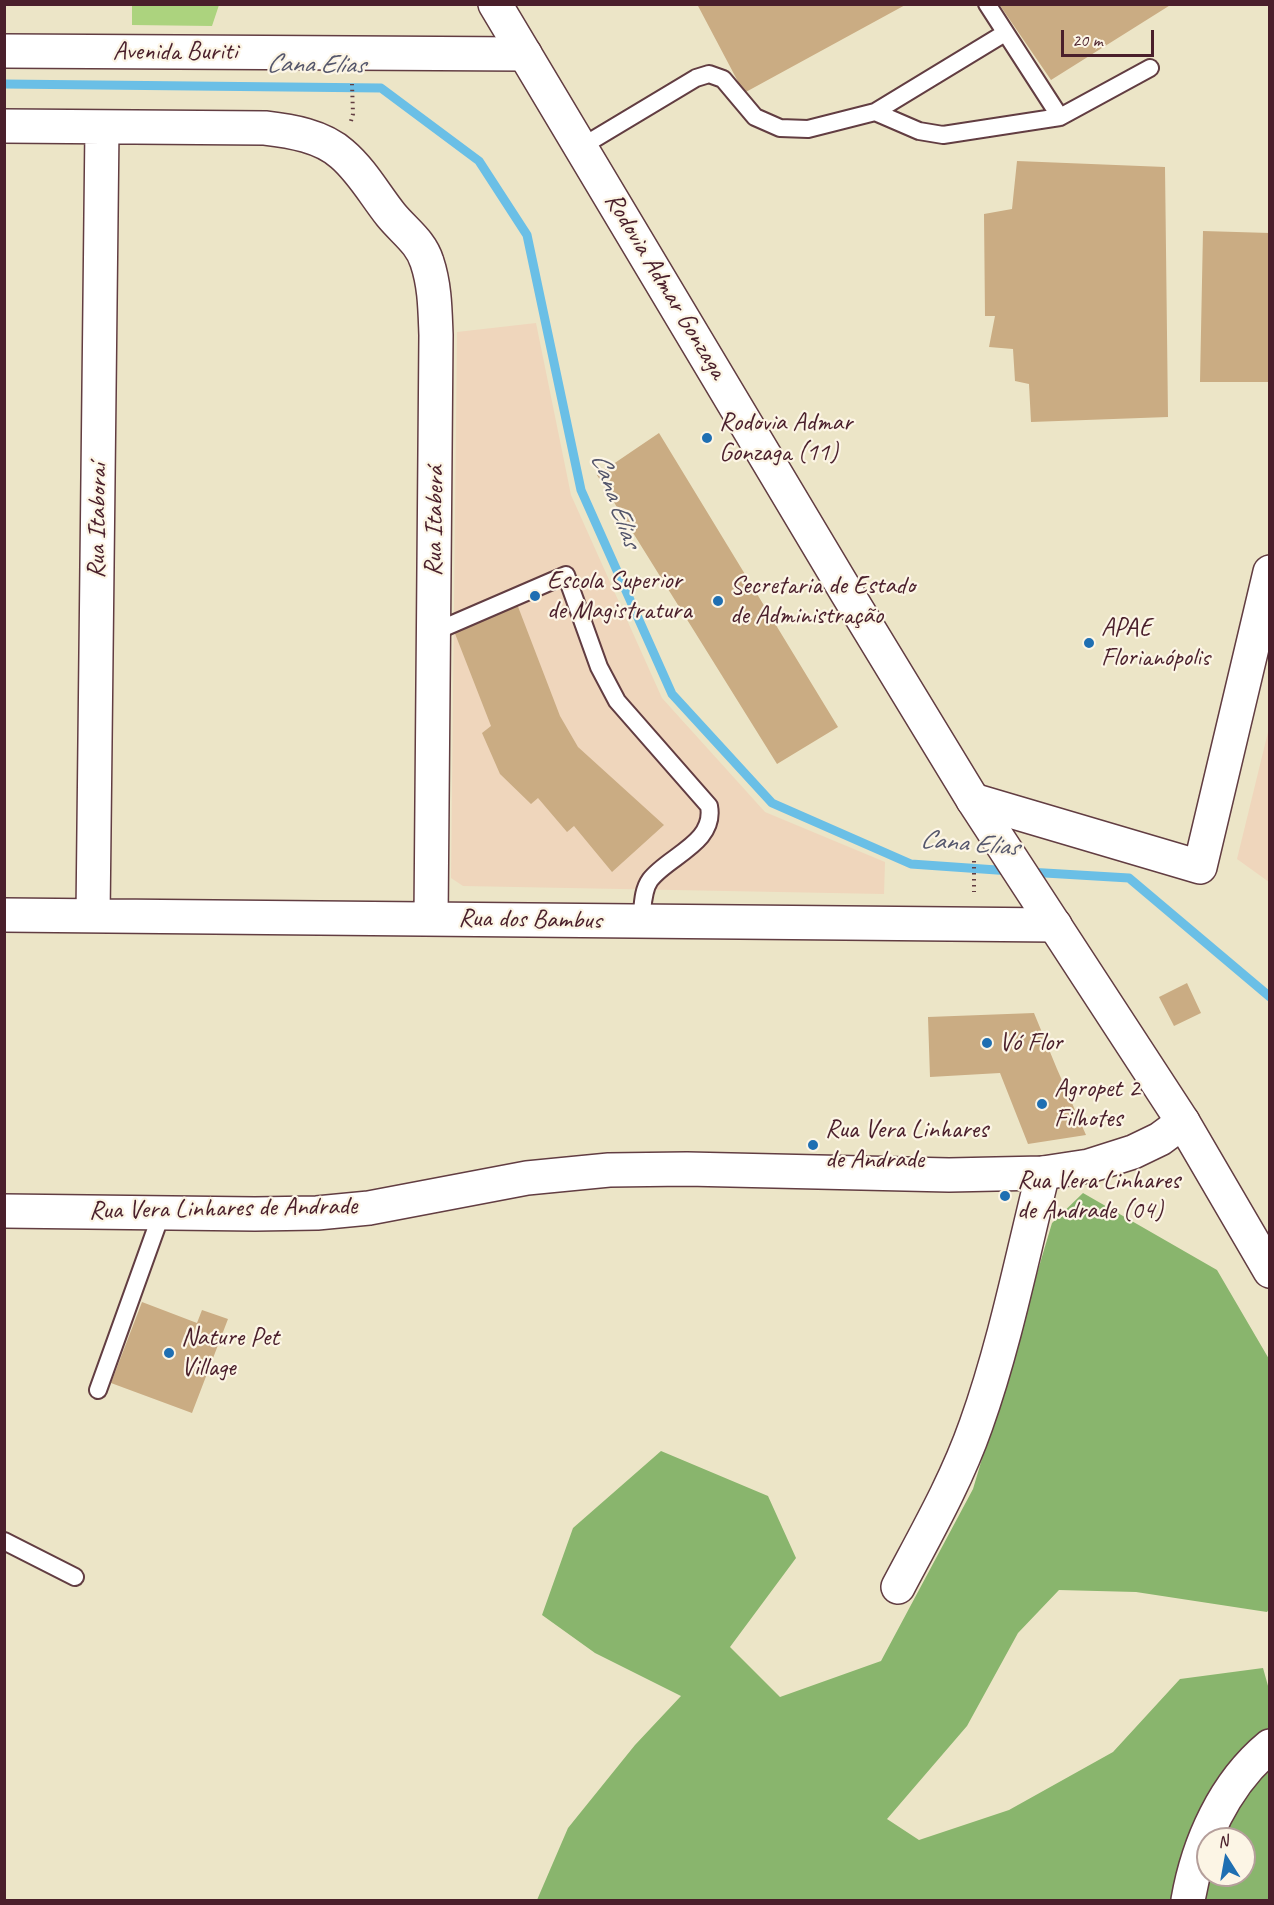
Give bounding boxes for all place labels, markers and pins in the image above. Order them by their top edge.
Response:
place label: Rodovia Admar Gonzaga (11) [719,407,852,468]
marker: Rodovia Admar Gonzaga (11) [700,431,714,445]
place label: Escola Superior de Magistratura [547,565,692,626]
place label: Secretaria de Estado de Administração [730,570,915,632]
marker: Escola Superior de Magistratura [528,589,542,603]
marker: Secretaria de Estado de Administração [711,594,725,608]
place label: APAE Florianópolis [1101,612,1210,674]
marker: APAE Florianópolis [1082,636,1096,650]
place label: Vó Flor [999,1027,1062,1059]
marker: Vó Flor [980,1036,994,1050]
place label: Agropet 2 Filhotes [1054,1073,1140,1134]
marker: Agropet 2 Filhotes [1035,1097,1049,1111]
place label: Rua Vera Linhares de Andrade [825,1114,988,1176]
marker: Rua Vera Linhares de Andrade [806,1138,820,1152]
place label: Rua Vera Linhares de Andrade (04) [1017,1165,1180,1226]
marker: Rua Vera Linhares de Andrade (04) [998,1189,1012,1203]
place label: Nature Pet Village [181,1322,279,1384]
marker: Nature Pet Village [162,1346,176,1360]

